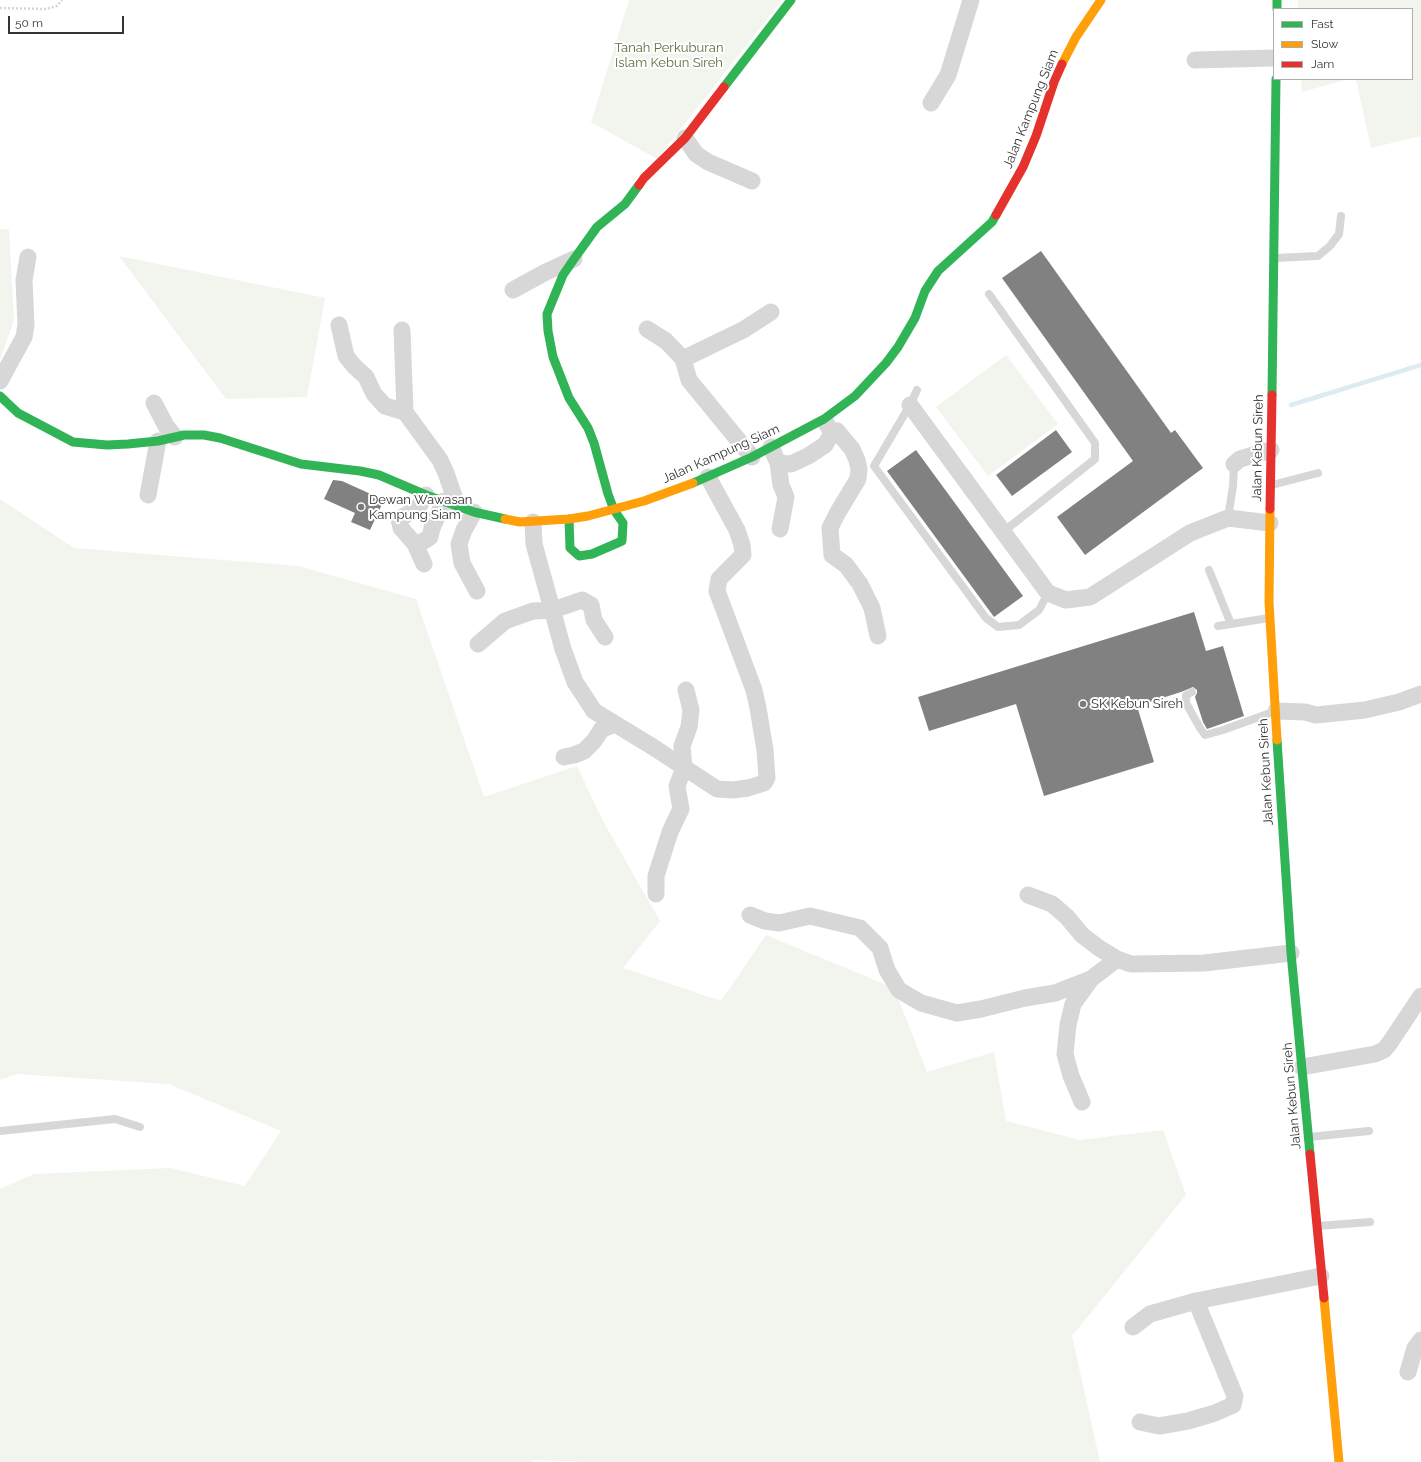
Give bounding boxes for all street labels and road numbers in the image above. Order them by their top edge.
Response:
street label: Jalan Kampung Siam [1000,47,1062,171]
street label: Jalan Kebun Sireh [1249,394,1267,502]
street label: Jalan Kampung Siam [660,421,782,487]
street label: Jalan Kebun Sireh [1255,718,1277,826]
street label: Jalan Kebun Sireh [1280,1042,1304,1150]

